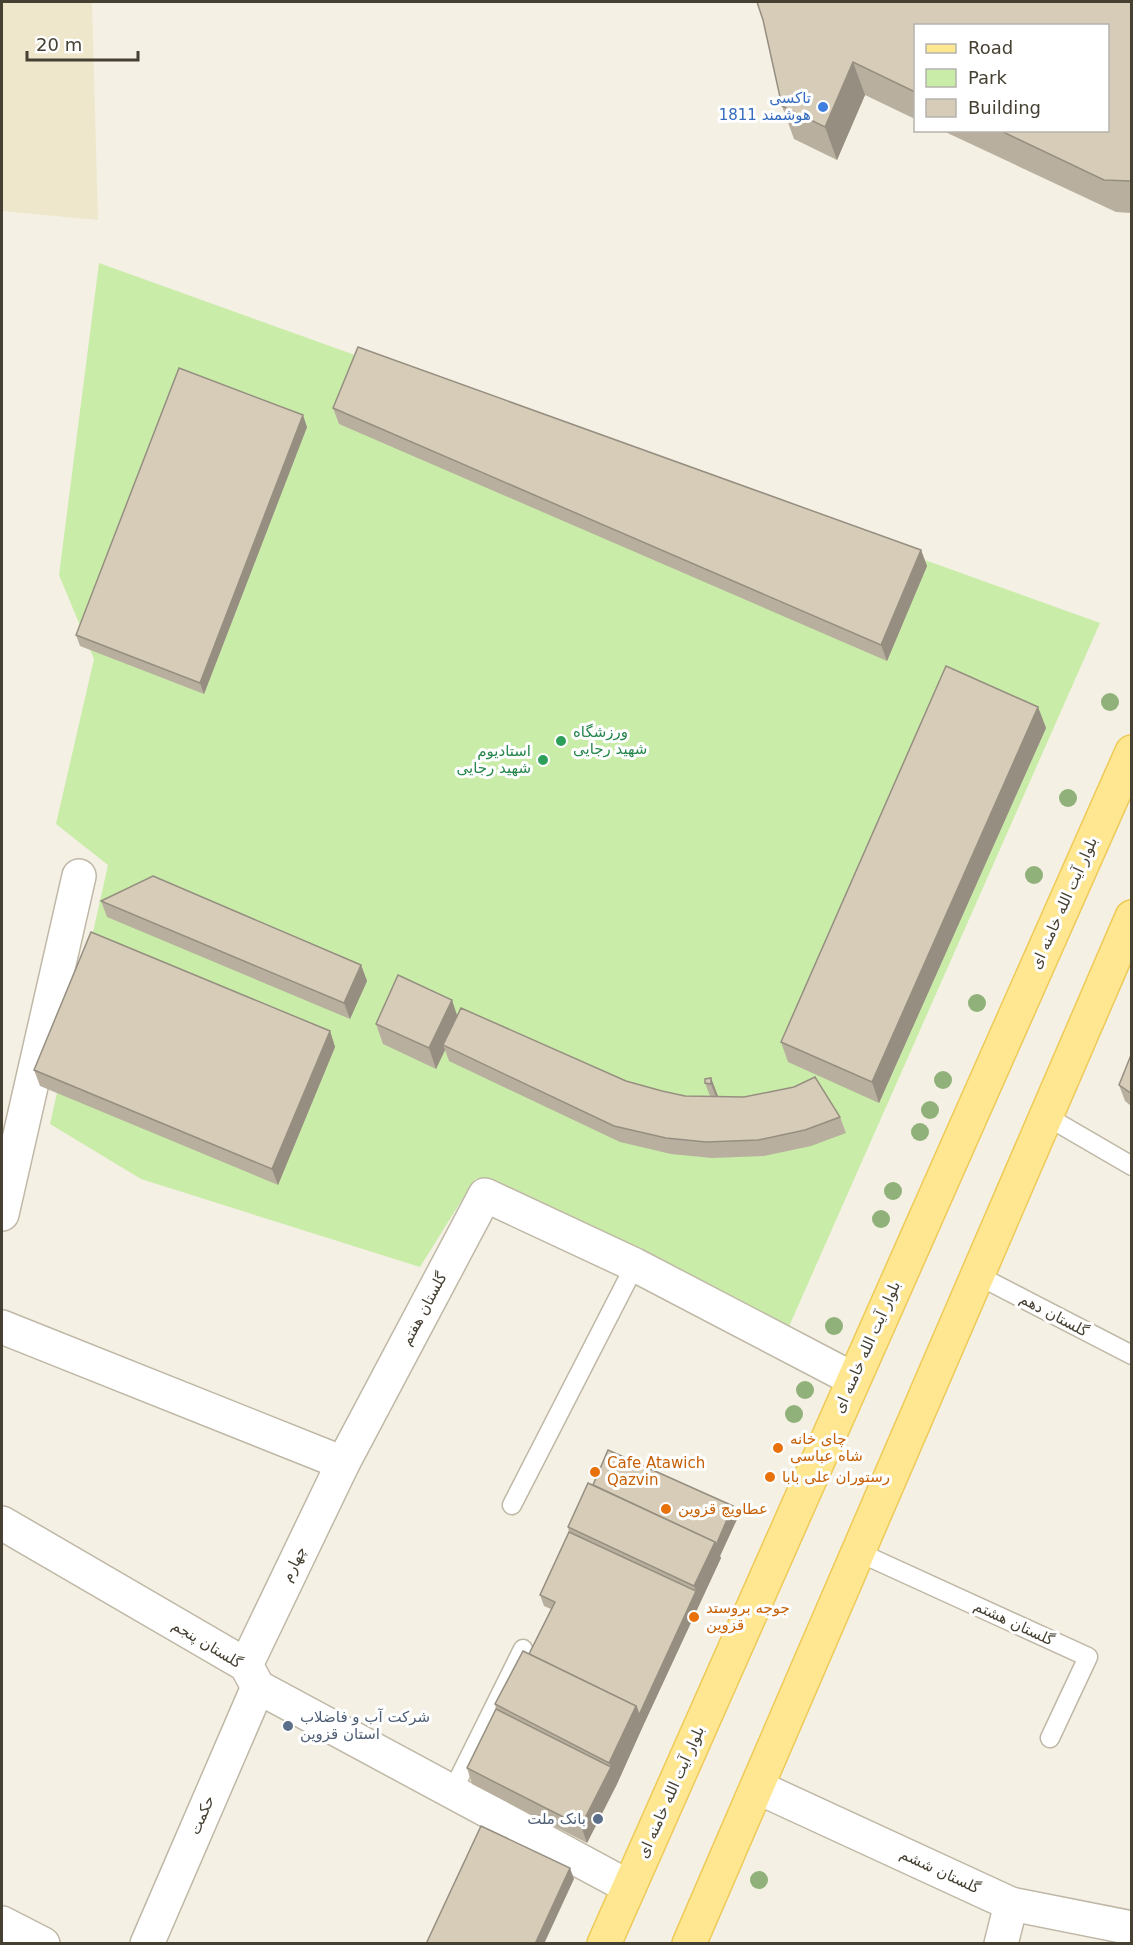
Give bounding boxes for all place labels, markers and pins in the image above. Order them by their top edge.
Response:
place label: تاکسی هوشمند 1811 [719,89,811,124]
marker: تاکسی هوشمند 1811 [816,100,830,114]
place label: ورزشگاه شهید رجایی [573,723,647,758]
marker: ورزشگاه شهید رجایی [554,734,568,748]
place label: استادیوم شهید رجایی [457,742,531,777]
marker: استادیوم شهید رجایی [536,753,550,767]
place label: چای خانه شاه عباسی [790,1430,863,1465]
marker: چای خانه شاه عباسی [771,1441,785,1455]
place label: Cafe Atawich Qazvin [607,1454,705,1489]
marker: Cafe Atawich Qazvin [588,1465,602,1479]
place label: رستوران علی بابا [782,1468,890,1486]
marker: رستوران علی بابا [763,1470,777,1484]
place label: عطاویچ قزوین [678,1500,768,1518]
marker: عطاویچ قزوین [659,1502,673,1516]
place label: جوجه بروستد قزوین [706,1599,790,1634]
marker: جوجه بروستد قزوین [687,1610,701,1624]
place label: شرکت آب و فاضلاب استان قزوین [300,1708,430,1743]
marker: شرکت آب و فاضلاب استان قزوین [281,1719,295,1733]
place label: بانک ملت [527,1810,586,1828]
marker: بانک ملت [591,1812,605,1826]

